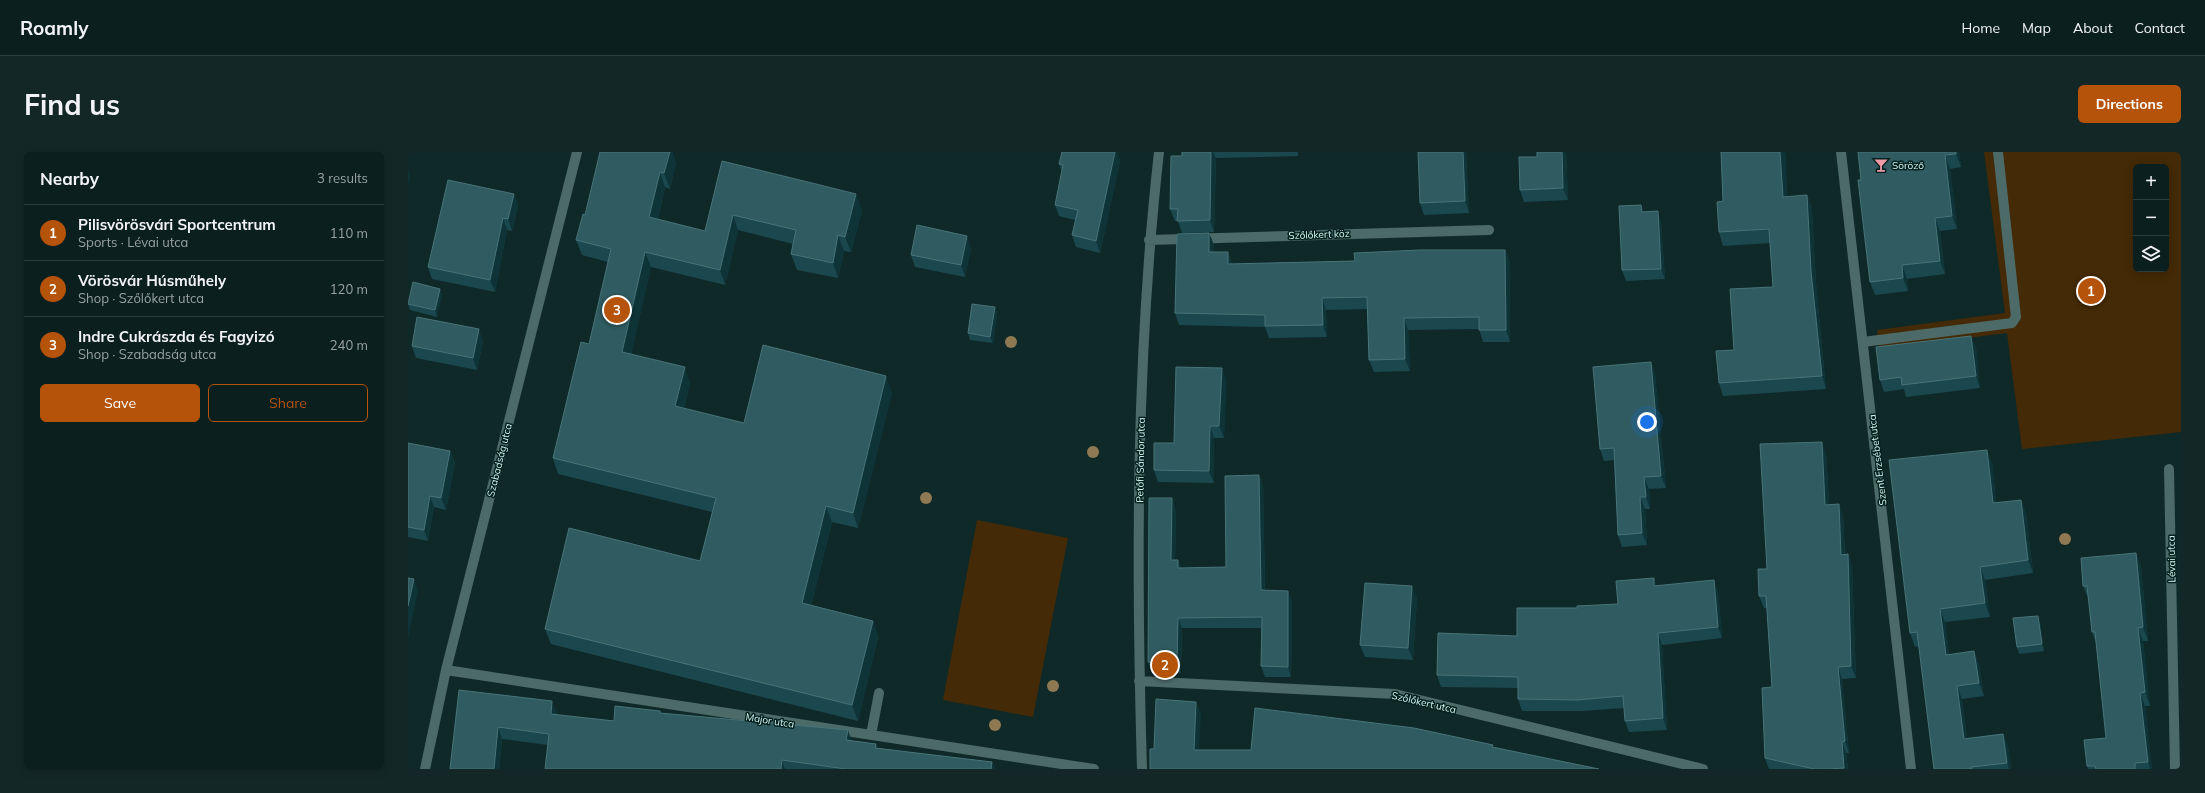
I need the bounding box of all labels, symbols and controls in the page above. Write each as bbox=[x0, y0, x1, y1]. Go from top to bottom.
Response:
text: Roamly bbox=[20, 16, 88, 40]
text: Home bbox=[1961, 19, 2000, 37]
text: Map bbox=[2022, 19, 2051, 37]
text: About bbox=[2073, 19, 2113, 37]
text: Contact bbox=[2135, 19, 2185, 37]
button: Directions bbox=[2078, 85, 2181, 123]
text: Find us bbox=[24, 87, 120, 122]
bar icon: Söröző bbox=[1873, 157, 1889, 173]
place label: Söröző bbox=[1892, 159, 1924, 172]
map controls bbox=[2133, 164, 2169, 272]
button: + bbox=[2133, 164, 2169, 200]
text: Nearby bbox=[40, 168, 99, 189]
text: 3 results bbox=[317, 170, 368, 186]
button: − bbox=[2133, 200, 2169, 236]
text: Pilisvörösvári Sportcentrum bbox=[78, 215, 276, 234]
text: 1 bbox=[49, 225, 57, 241]
text: 110 m bbox=[330, 225, 368, 241]
street label: Szőlőkert köz bbox=[1288, 227, 1350, 242]
text: Sports · Lévai utca bbox=[78, 234, 188, 250]
button: layers bbox=[2133, 236, 2169, 272]
text: Vörösvár Húsműhely bbox=[78, 271, 226, 290]
pin: 1 bbox=[2078, 276, 2104, 306]
text: 2 bbox=[49, 281, 57, 297]
text: 120 m bbox=[330, 281, 368, 297]
text: Shop · Szőlőkert utca bbox=[78, 290, 204, 306]
pin: 3 bbox=[604, 295, 630, 325]
text: Indre Cukrászda és Fagyizó bbox=[78, 327, 275, 346]
text: 3 bbox=[49, 337, 57, 353]
text: 240 m bbox=[330, 337, 368, 353]
text: Shop · Szabadság utca bbox=[78, 346, 216, 362]
button: Save bbox=[40, 384, 200, 422]
button: Share bbox=[208, 384, 368, 422]
your location bbox=[1637, 412, 1657, 432]
street label: Szent Erzsébet utca bbox=[1865, 414, 1890, 506]
street label: Petőfi Sándor utca bbox=[1133, 417, 1148, 503]
street label: Szabadság utca bbox=[484, 422, 515, 498]
street label: Lévai utca bbox=[2165, 535, 2178, 583]
pin: 2 bbox=[1152, 650, 1178, 680]
street label: Szőlőkert utca bbox=[1390, 689, 1457, 716]
street label: Major utca bbox=[745, 710, 795, 731]

